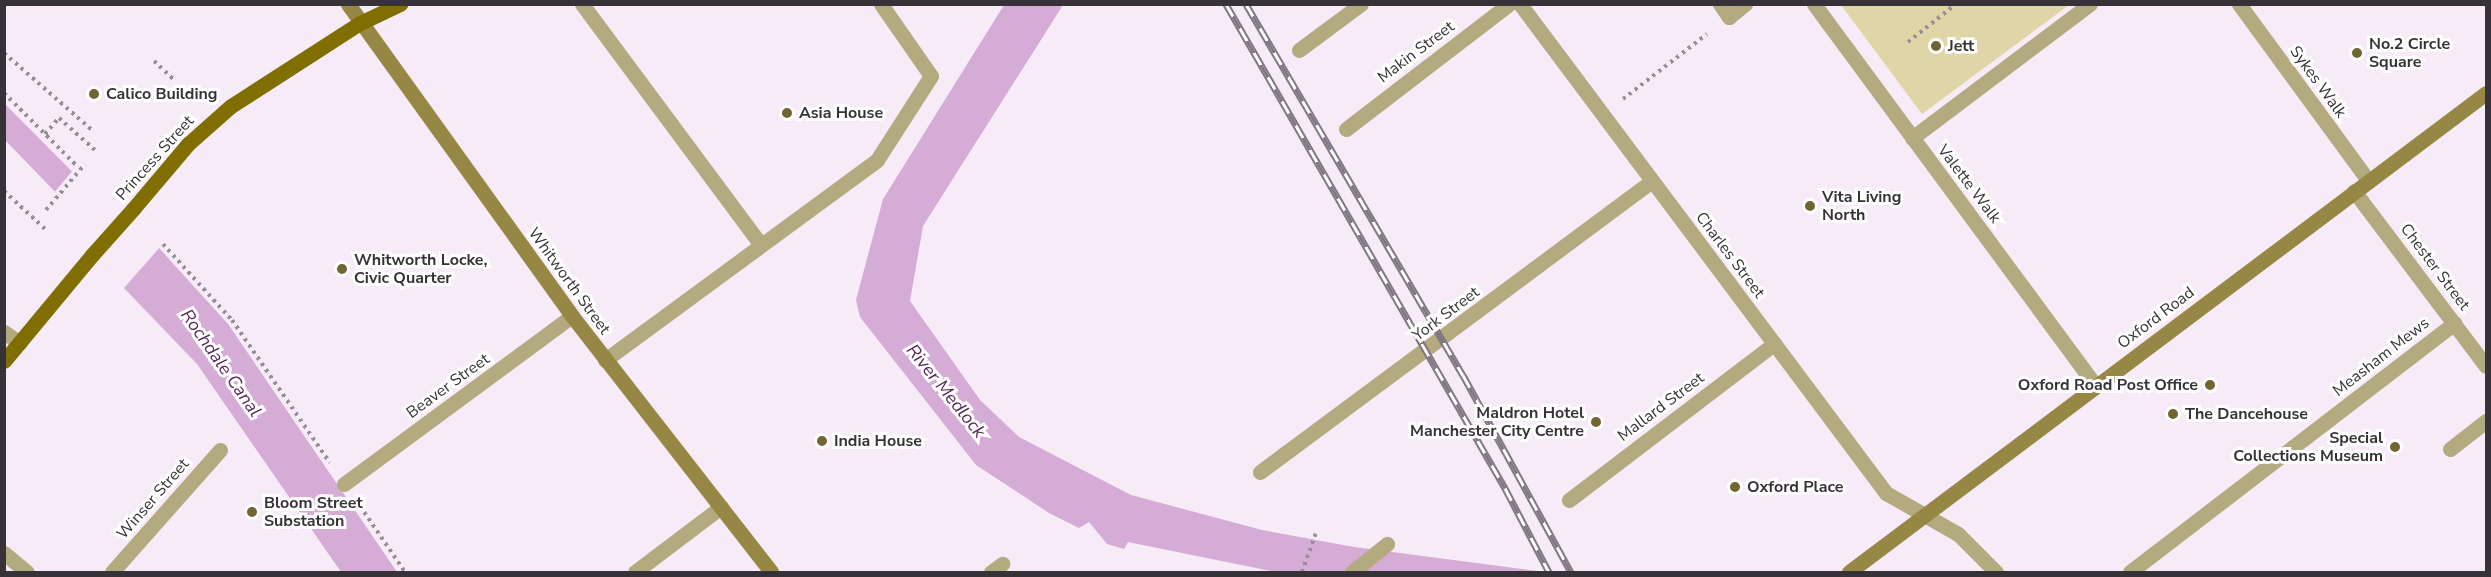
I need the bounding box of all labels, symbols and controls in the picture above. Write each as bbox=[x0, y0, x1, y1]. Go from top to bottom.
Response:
street label: Makin Street bbox=[1374, 17, 1458, 87]
place label: No.2 Circle Square bbox=[2369, 34, 2450, 72]
place label: Jett bbox=[1948, 36, 1974, 56]
marker: Jett bbox=[1929, 39, 1943, 53]
street label: Sykes Walk bbox=[2286, 42, 2350, 122]
marker: No.2 Circle Square bbox=[2350, 46, 2364, 60]
place label: Calico Building bbox=[106, 84, 218, 104]
marker: Calico Building bbox=[87, 87, 101, 101]
place label: Asia House bbox=[799, 103, 883, 123]
marker: Asia House bbox=[780, 106, 794, 120]
street label: Princess Street bbox=[112, 112, 198, 204]
street label: Valette Walk bbox=[1933, 141, 2005, 227]
place label: Vita Living North bbox=[1822, 187, 1901, 225]
marker: Vita Living North bbox=[1803, 199, 1817, 213]
street label: Charles Street bbox=[1691, 208, 1769, 302]
street label: Chester Street bbox=[2396, 220, 2474, 314]
street label: Whitworth Street bbox=[524, 224, 614, 338]
place label: Whitworth Locke, Civic Quarter bbox=[354, 250, 488, 288]
marker: Whitworth Locke, Civic Quarter bbox=[335, 262, 349, 276]
street label: York Street bbox=[1409, 283, 1483, 345]
street label: Oxford Road bbox=[2114, 283, 2198, 353]
water label: Rochdale Canal bbox=[176, 305, 266, 421]
street label: Measham Mews bbox=[2329, 313, 2433, 401]
water label: River Medlock bbox=[902, 340, 990, 442]
street label: Beaver Street bbox=[403, 349, 493, 423]
street label: Mallard Street bbox=[1614, 368, 1708, 446]
place label: Oxford Road Post Office bbox=[2018, 375, 2198, 395]
marker: Oxford Road Post Office bbox=[2203, 378, 2217, 392]
place label: Maldron Hotel Manchester City Centre bbox=[1410, 403, 1584, 441]
place label: The Dancehouse bbox=[2185, 404, 2308, 424]
marker: The Dancehouse bbox=[2166, 407, 2180, 421]
marker: Maldron Hotel Manchester City Centre bbox=[1589, 415, 1603, 429]
place label: Special Collections Museum bbox=[2233, 428, 2383, 466]
place label: India House bbox=[834, 431, 922, 451]
marker: India House bbox=[815, 434, 829, 448]
marker: Special Collections Museum bbox=[2388, 440, 2402, 454]
street label: Winser Street bbox=[113, 455, 193, 543]
place label: Oxford Place bbox=[1747, 477, 1844, 497]
marker: Oxford Place bbox=[1728, 480, 1742, 494]
place label: Bloom Street Substation bbox=[264, 493, 363, 531]
marker: Bloom Street Substation bbox=[245, 505, 259, 519]

